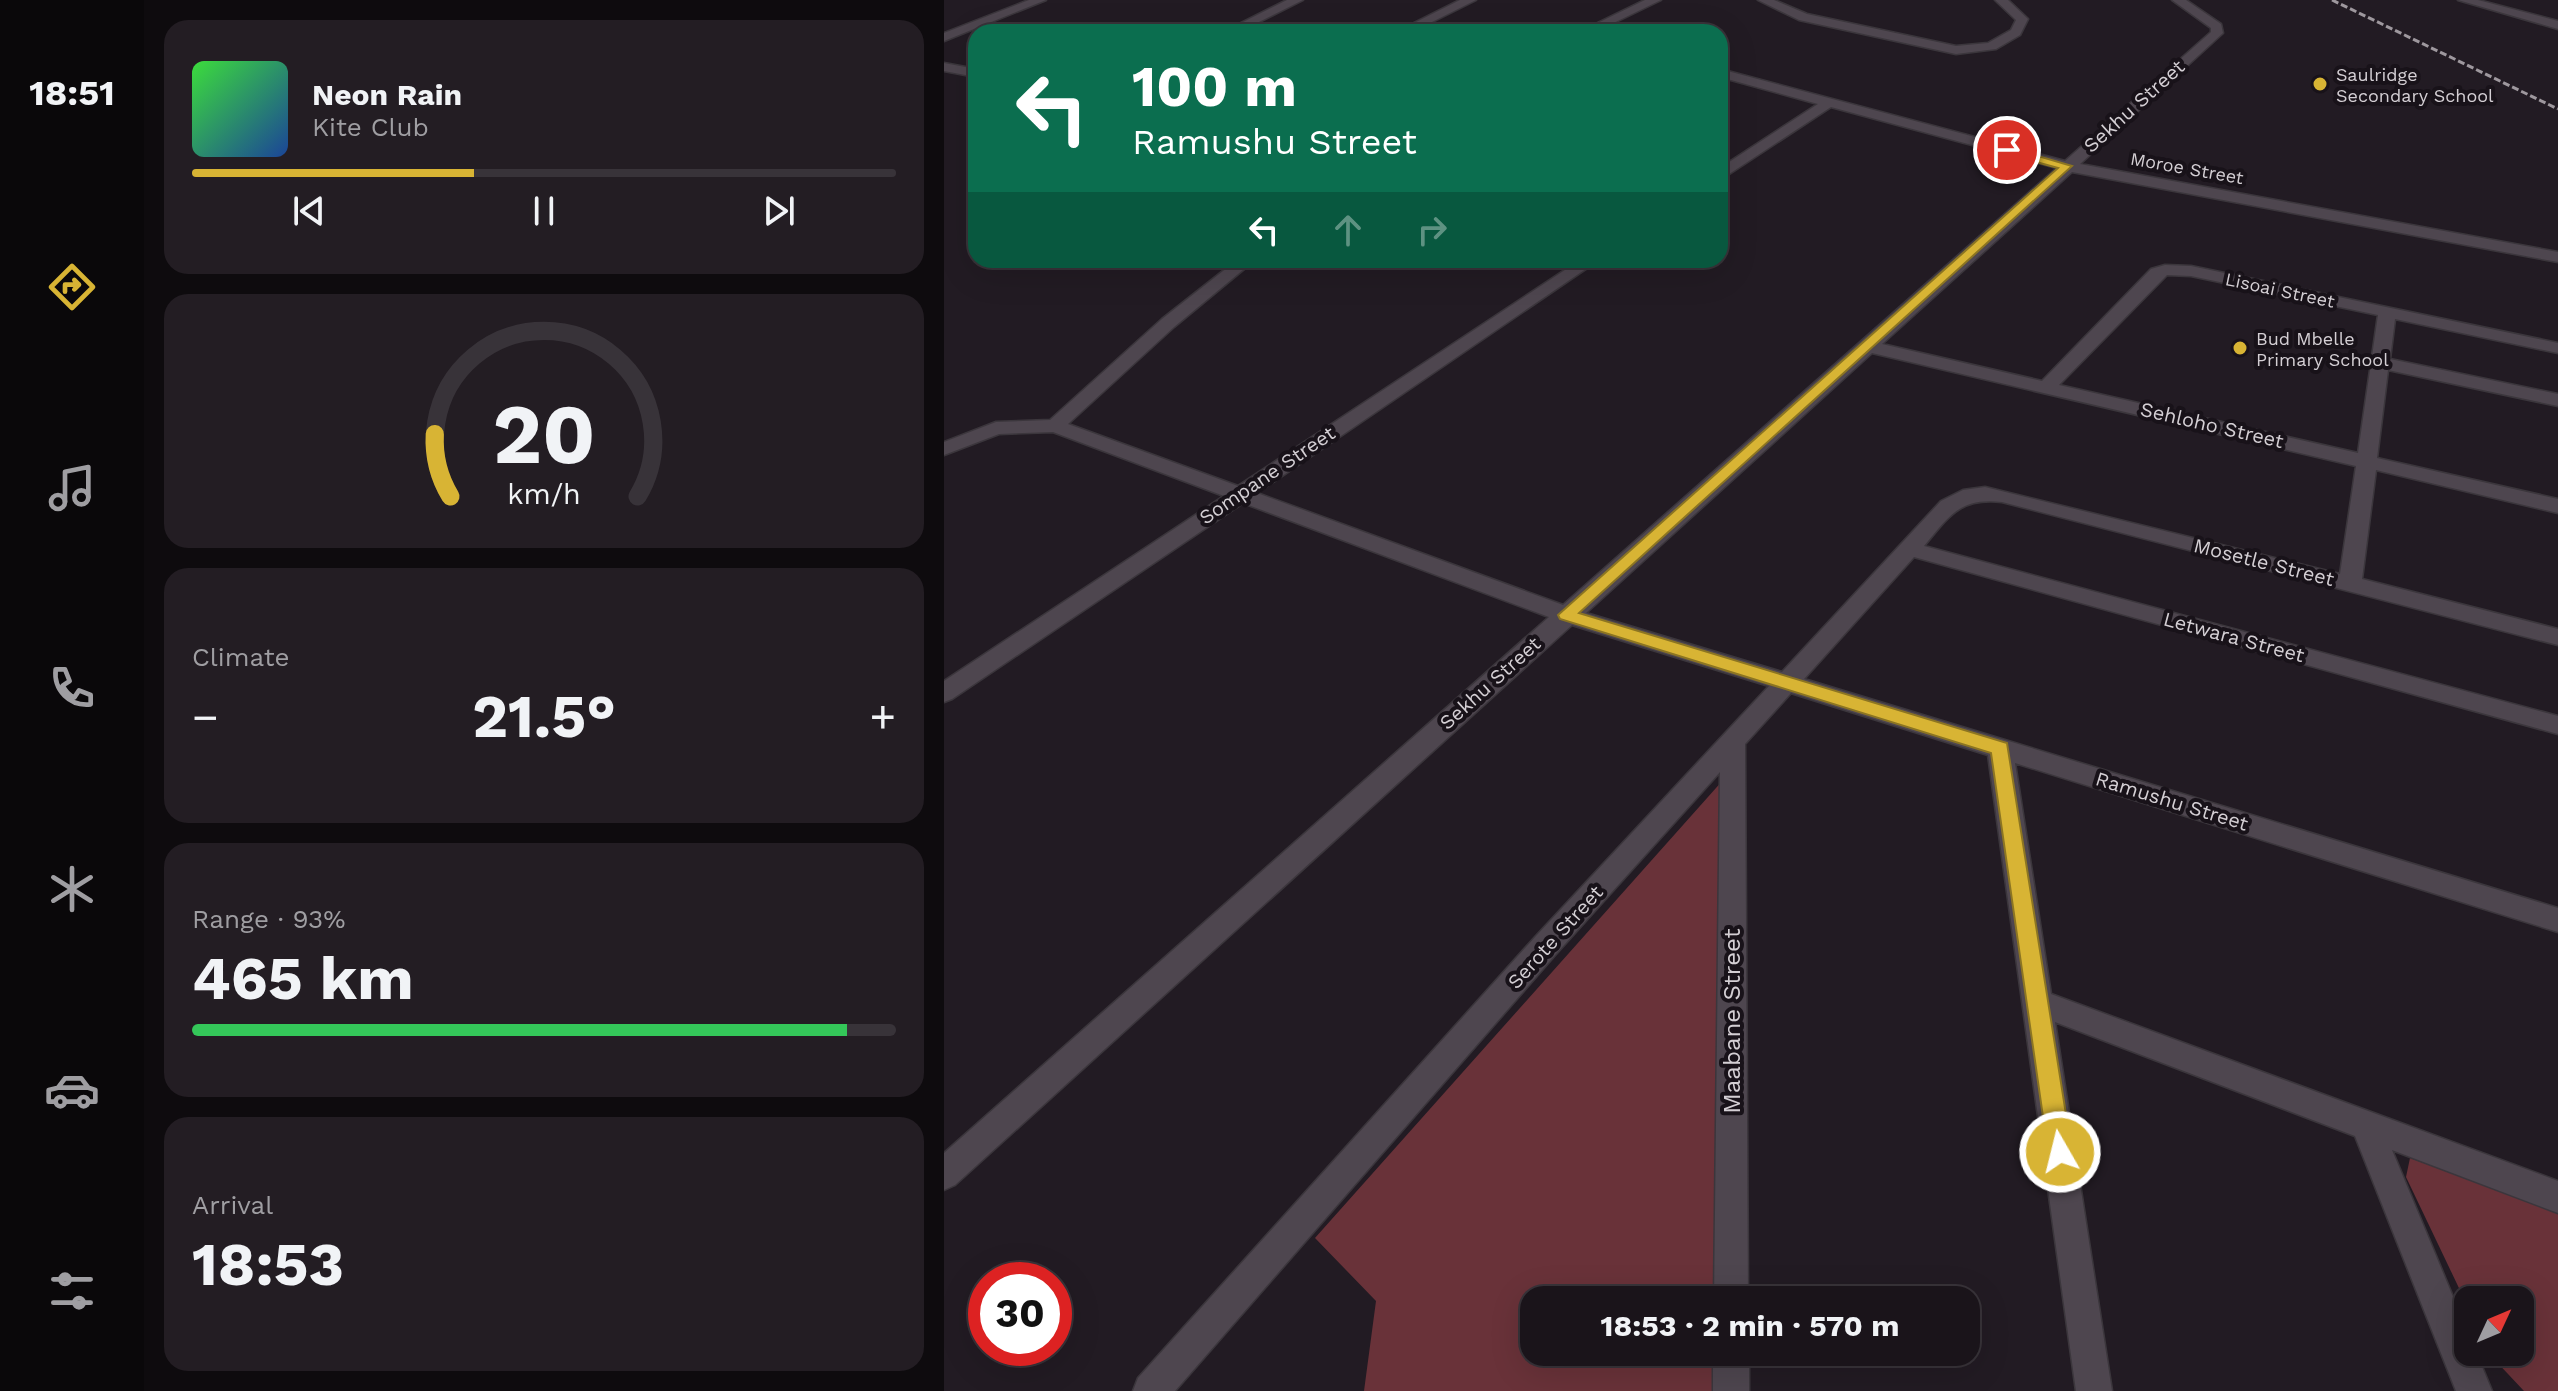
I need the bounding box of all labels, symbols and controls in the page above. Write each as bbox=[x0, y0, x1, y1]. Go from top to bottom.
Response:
text: 100 m bbox=[1132, 54, 1297, 120]
street label: Sekhu Street bbox=[2079, 54, 2190, 158]
icon: left bbox=[1000, 56, 1104, 160]
place label: Saulridge Secondary School bbox=[2336, 64, 2494, 106]
text: 18:51 bbox=[29, 72, 115, 114]
marker: Saulridge Secondary School bbox=[2311, 75, 2329, 93]
text: Neon Rain bbox=[312, 77, 462, 112]
text: Kite Club bbox=[312, 112, 429, 142]
pin bbox=[1973, 116, 2041, 184]
text: Ramushu Street bbox=[1132, 121, 1417, 163]
icon: arrive bbox=[1985, 128, 2029, 172]
street label: Moroe Street bbox=[2129, 148, 2246, 188]
icon: previous bbox=[287, 189, 331, 233]
icon: pause bbox=[522, 189, 566, 233]
icon: next bbox=[757, 189, 801, 233]
icon: left bbox=[1242, 208, 1286, 252]
icon: ahead bbox=[1326, 208, 1370, 252]
icon: right bbox=[1410, 208, 1454, 252]
icon: directions bbox=[44, 259, 100, 315]
street label: Lisoai Street bbox=[2223, 268, 2337, 312]
place label: Bud Mbelle Primary School bbox=[2256, 328, 2389, 370]
marker: Bud Mbelle Primary School bbox=[2231, 339, 2249, 357]
text: 20 bbox=[492, 386, 596, 483]
street label: Sehloho Street bbox=[2138, 397, 2287, 453]
street label: Sompane Street bbox=[1195, 420, 1340, 529]
icon: music bbox=[44, 460, 100, 516]
text: km/h bbox=[507, 477, 581, 511]
street label: Mosetle Street bbox=[2191, 533, 2337, 591]
street label: Letwara Street bbox=[2161, 607, 2308, 667]
street label: Sekhu Street bbox=[1435, 631, 1546, 735]
text: Climate bbox=[192, 642, 290, 672]
icon: phone bbox=[44, 660, 100, 716]
text: 21.5° bbox=[472, 681, 616, 752]
text: − bbox=[192, 691, 219, 743]
text: + bbox=[869, 691, 896, 743]
street label: Ramushu Street bbox=[2093, 766, 2252, 836]
icon: climate bbox=[44, 861, 100, 917]
street label: Serote Street bbox=[1502, 880, 1608, 994]
text: Range · 93% bbox=[192, 904, 345, 934]
street label: Maabane Street bbox=[1718, 928, 1746, 1114]
text: 465 km bbox=[192, 943, 414, 1014]
icon: car bbox=[44, 1062, 100, 1118]
position arrow bbox=[2018, 1110, 2102, 1194]
text: Arrival bbox=[192, 1190, 273, 1220]
text: 18:53 bbox=[192, 1229, 344, 1300]
speed limit sign: 30 bbox=[968, 1262, 1072, 1366]
icon: filters bbox=[44, 1263, 100, 1319]
north arrow bbox=[2454, 1286, 2534, 1366]
map controls bbox=[2454, 1286, 2534, 1366]
text: 18:53 · 2 min · 570 m bbox=[1600, 1308, 1900, 1343]

